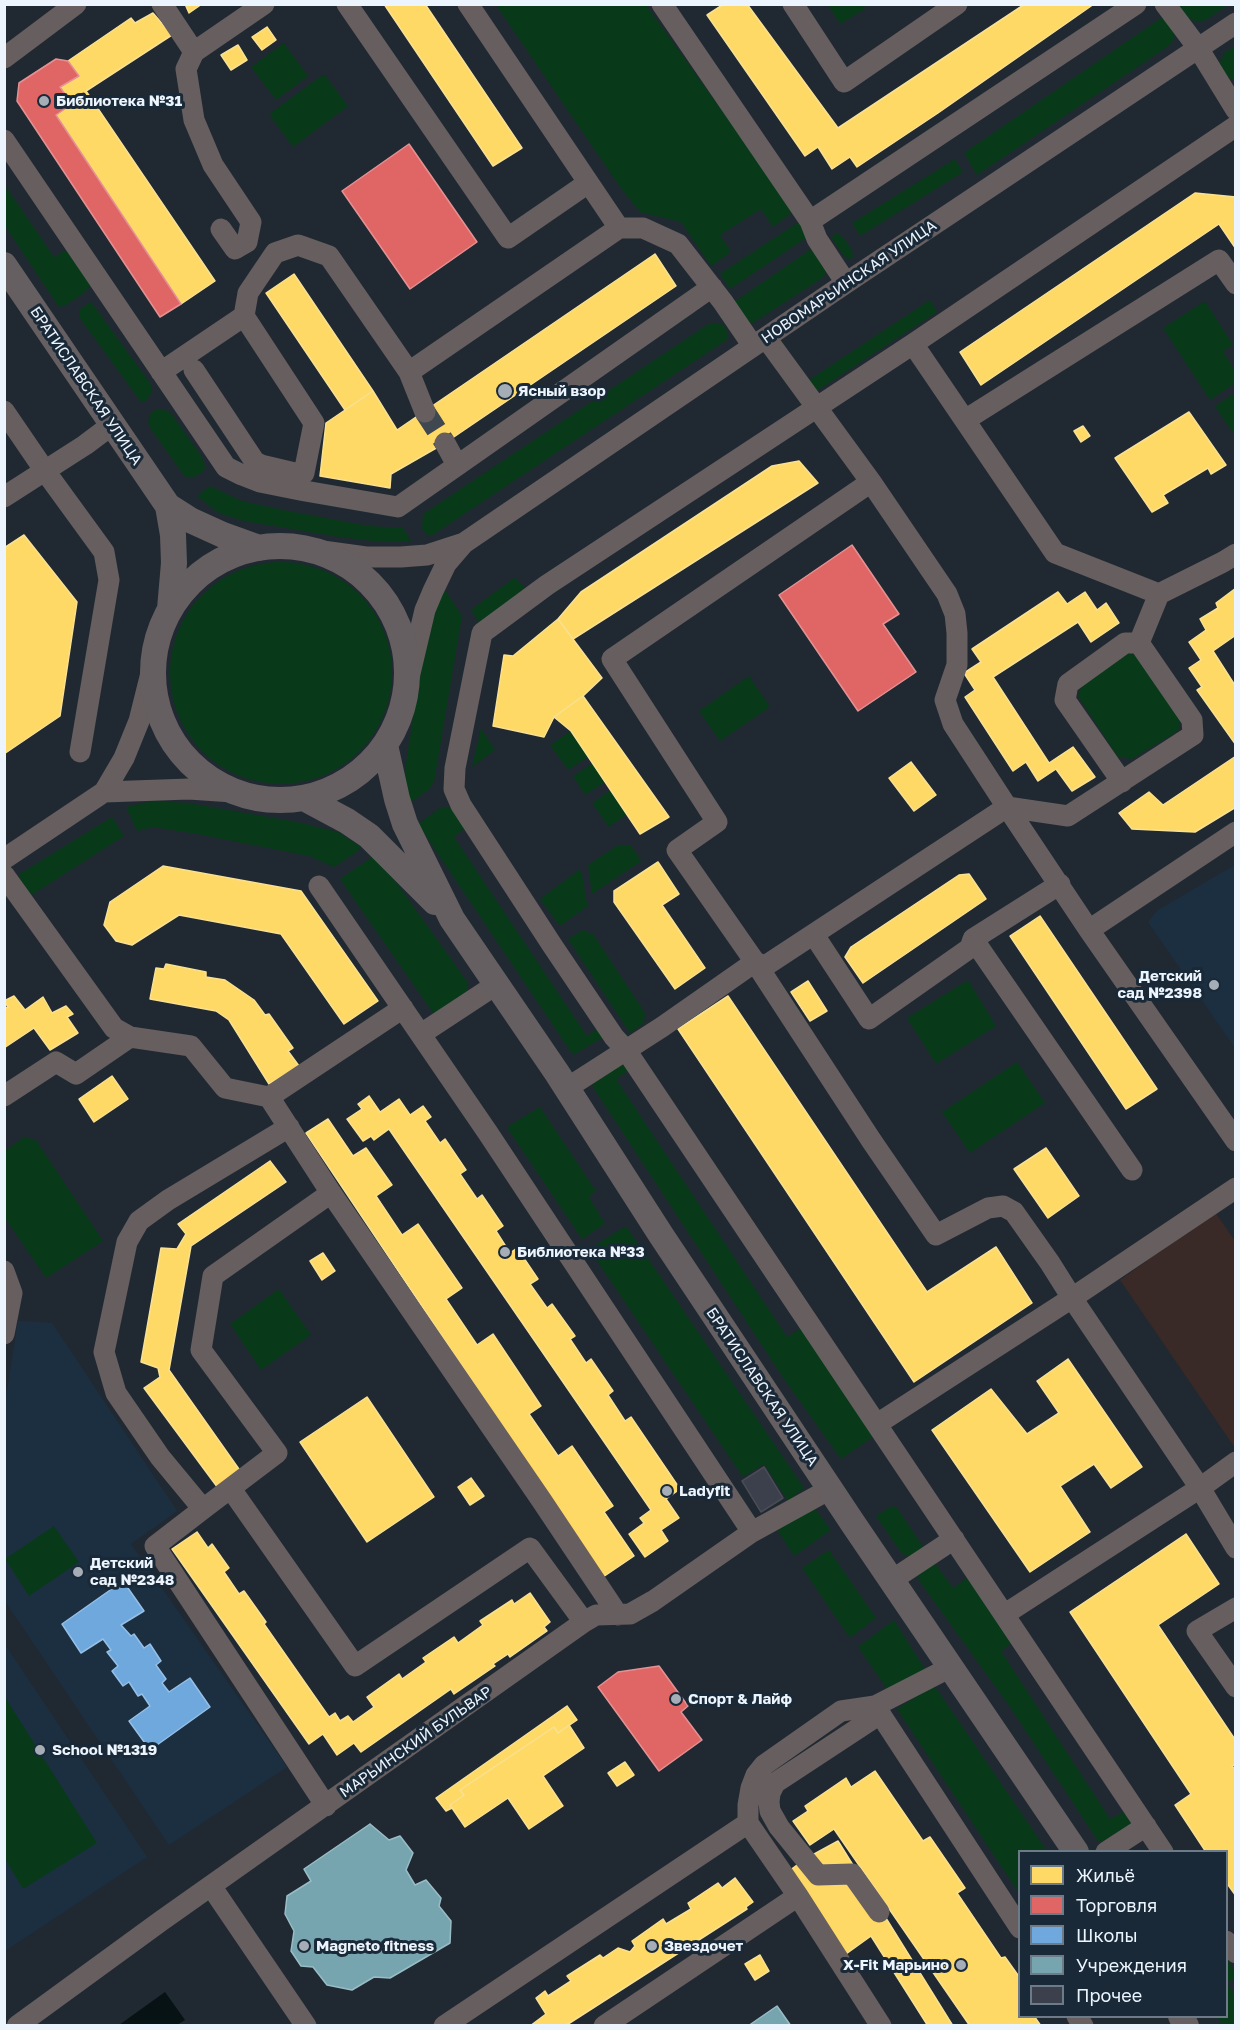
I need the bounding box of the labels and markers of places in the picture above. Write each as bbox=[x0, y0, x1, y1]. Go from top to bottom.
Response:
place label: Библиотека №31 bbox=[56, 92, 182, 110]
marker: Библиотека №31 bbox=[37, 94, 51, 108]
marker: Ясный взор bbox=[496, 382, 514, 400]
place label: Ясный взор bbox=[518, 382, 606, 400]
place label: Детский сад №2398 bbox=[1117, 967, 1202, 1002]
marker: Детский сад №2398 bbox=[1207, 978, 1221, 992]
place label: Библиотека №33 bbox=[517, 1243, 645, 1261]
marker: Библиотека №33 bbox=[498, 1245, 512, 1259]
place label: Ladyfit bbox=[679, 1482, 730, 1500]
marker: Ladyfit bbox=[660, 1484, 674, 1498]
place label: Детский сад №2348 bbox=[90, 1554, 174, 1589]
marker: Детский сад №2348 bbox=[71, 1565, 85, 1579]
place label: Спорт & Лайф bbox=[688, 1690, 792, 1708]
marker: Спорт & Лайф bbox=[669, 1692, 683, 1706]
place label: School №1319 bbox=[52, 1741, 157, 1759]
marker: School №1319 bbox=[33, 1743, 47, 1757]
place label: Magneto fitness bbox=[316, 1937, 434, 1955]
place label: Звездочет bbox=[664, 1937, 743, 1955]
marker: Magneto fitness bbox=[297, 1939, 311, 1953]
marker: Звездочет bbox=[645, 1939, 659, 1953]
place label: X-Fit Марьино bbox=[843, 1956, 949, 1974]
marker: X-Fit Марьино bbox=[954, 1958, 968, 1972]

